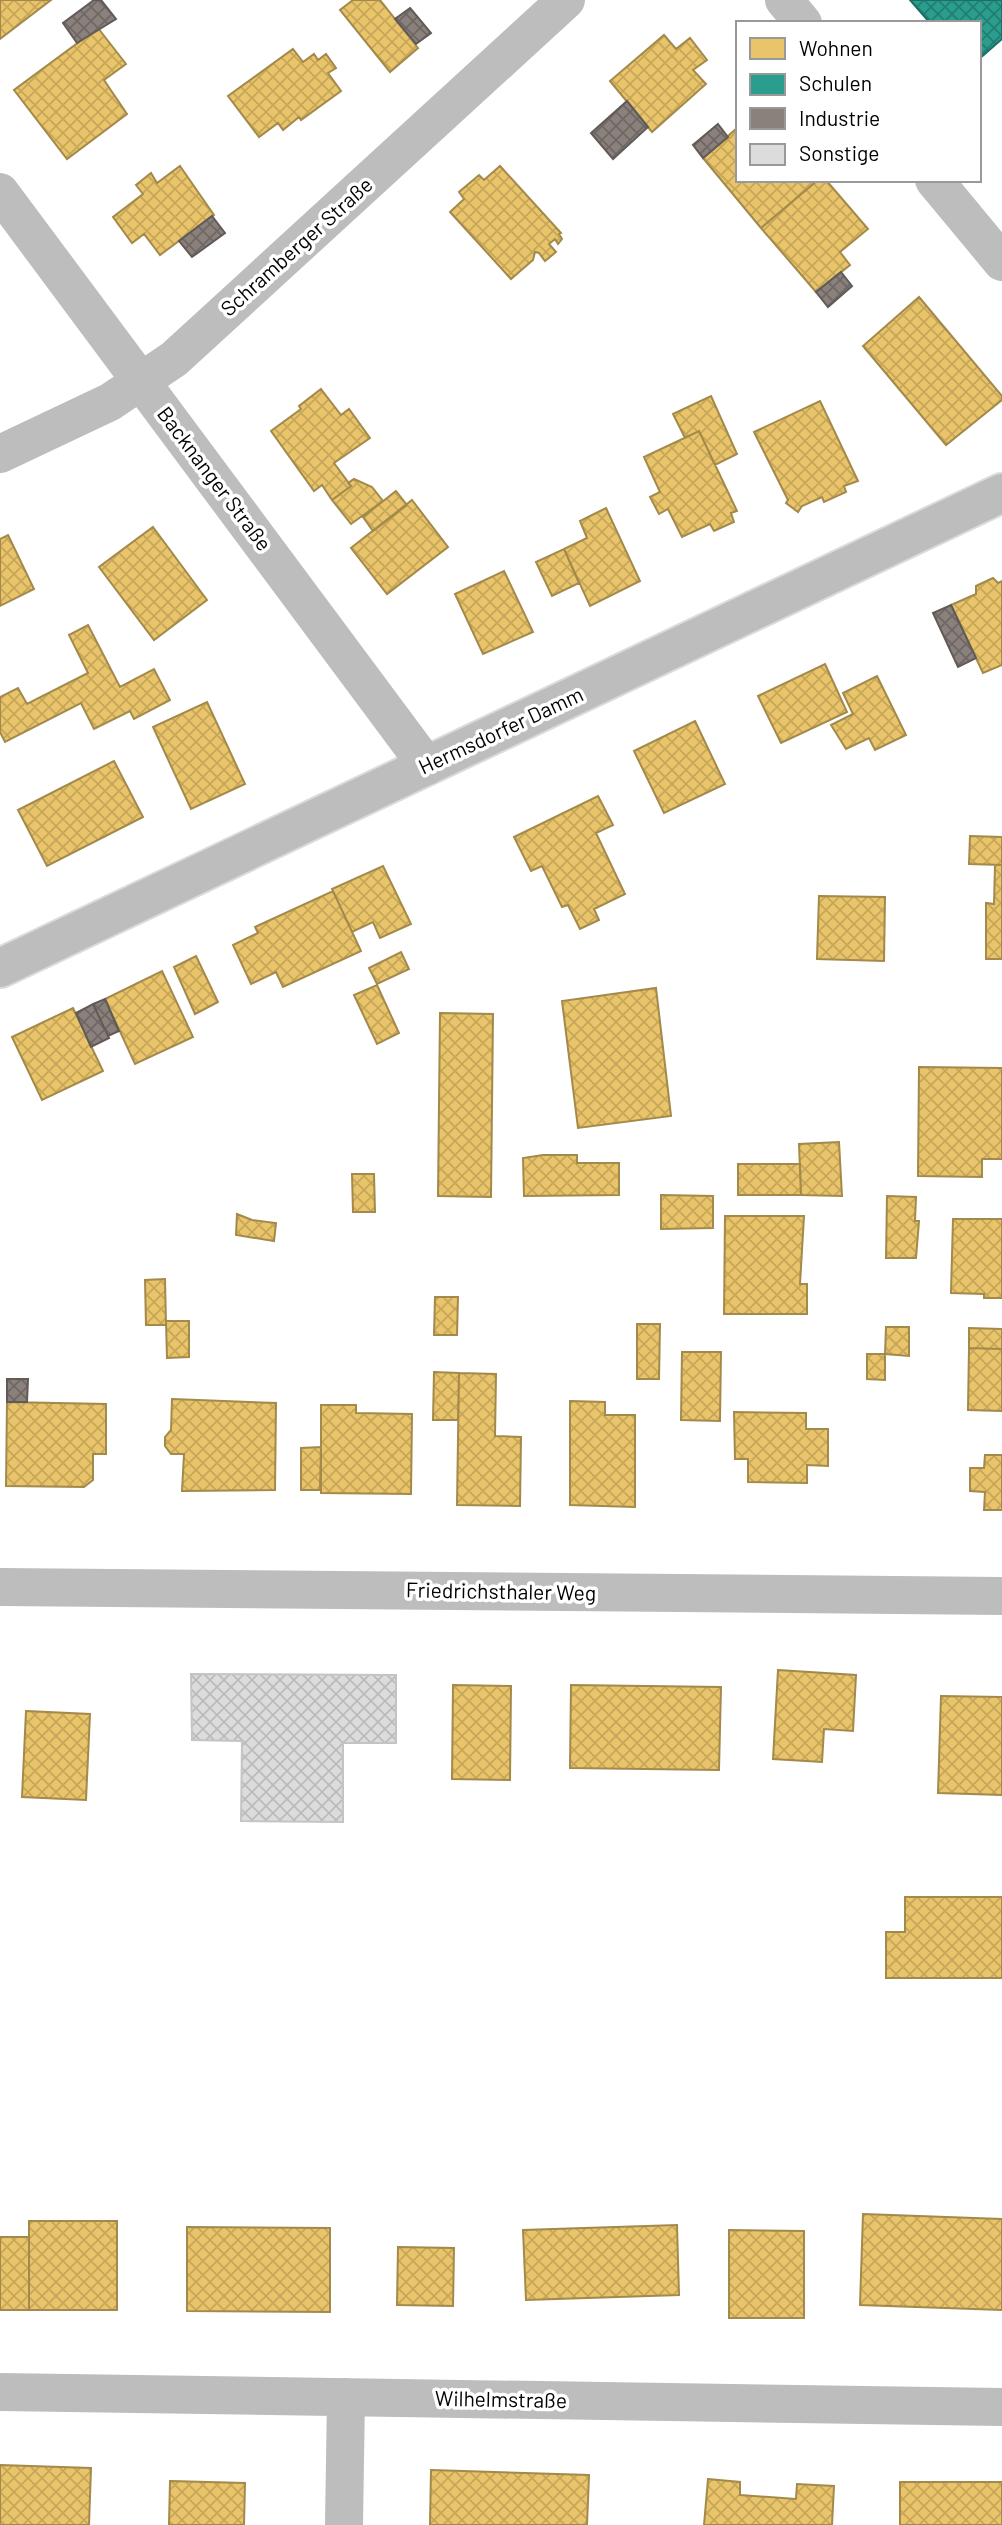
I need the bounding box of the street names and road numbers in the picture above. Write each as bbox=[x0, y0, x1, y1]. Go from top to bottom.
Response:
street label: Schramberger Straße bbox=[215, 171, 377, 321]
street label: Backnanger Straße bbox=[153, 401, 278, 555]
street label: Hermsdorfer Damm bbox=[414, 681, 587, 779]
street label: Friedrichsthaler Weg bbox=[406, 1576, 596, 1605]
street label: Wilhelmstraße bbox=[435, 2385, 567, 2412]

